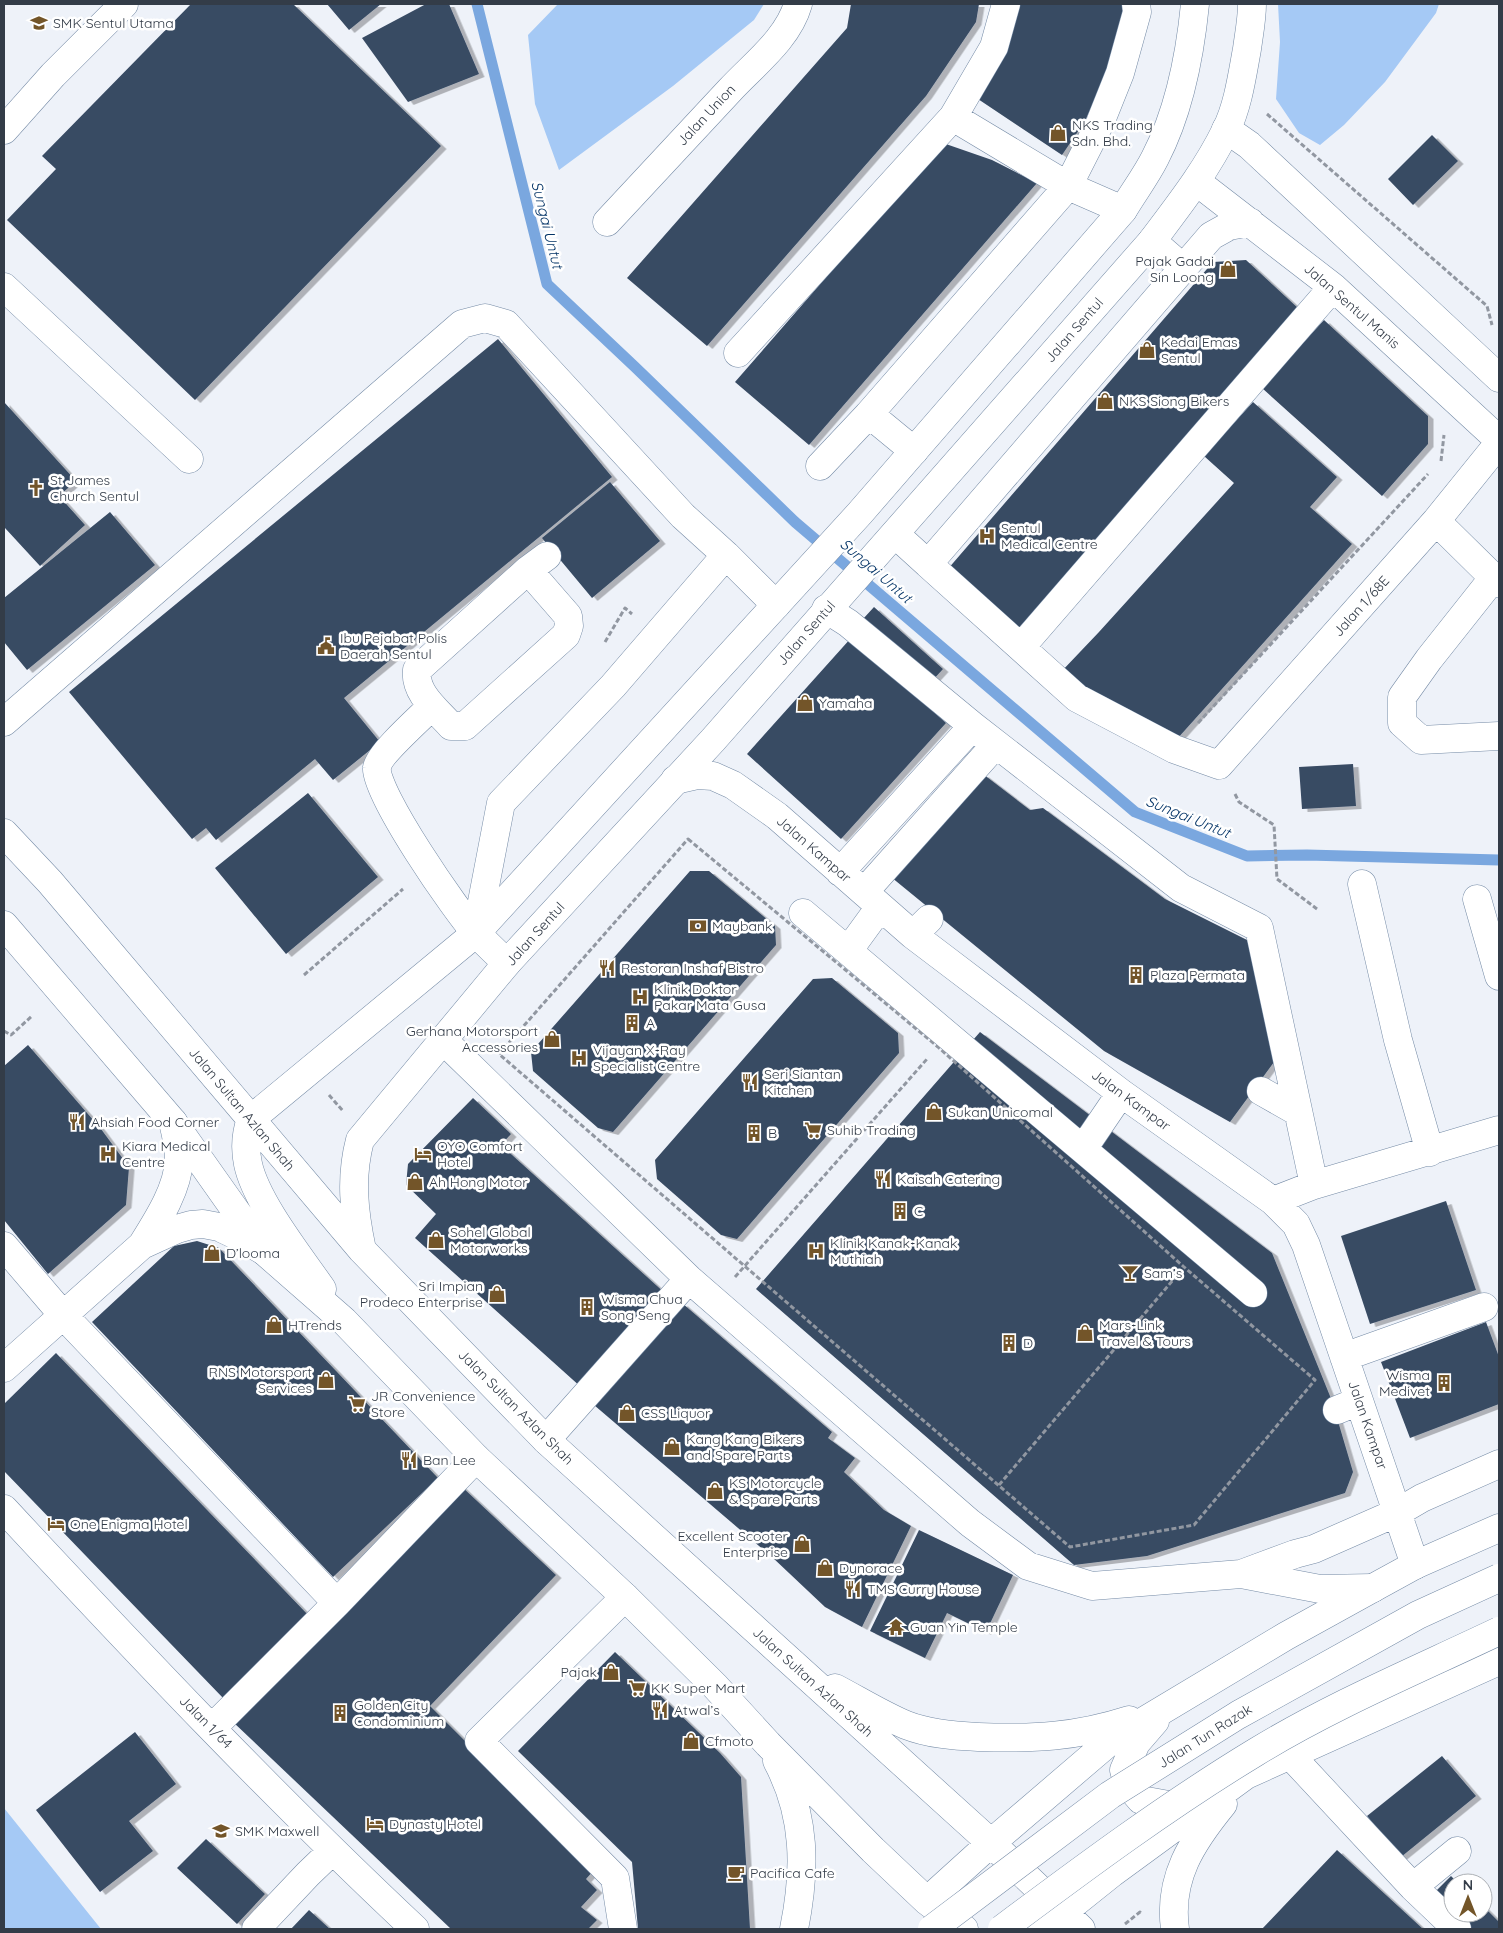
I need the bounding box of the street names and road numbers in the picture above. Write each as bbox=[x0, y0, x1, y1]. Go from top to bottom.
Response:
street label: Jalan Union bbox=[673, 80, 739, 150]
street label: Jalan Sentul Manis bbox=[1300, 259, 1404, 353]
street label: Jalan Sentul bbox=[1041, 294, 1107, 366]
street label: Jalan 1/68E bbox=[1329, 572, 1393, 640]
street label: Jalan Sentul bbox=[773, 597, 839, 669]
street label: Jalan Kampar bbox=[773, 812, 856, 887]
street label: Jalan Sentul bbox=[502, 898, 568, 970]
street label: Jalan Sultan Azlan Shah bbox=[185, 1043, 299, 1175]
street label: Jalan Kampar bbox=[1088, 1065, 1174, 1135]
street label: Jalan Sultan Azlan Shah bbox=[455, 1346, 577, 1468]
street label: Jalan Kampar bbox=[1344, 1378, 1392, 1473]
street label: Jalan Sultan Azlan Shah bbox=[749, 1623, 877, 1741]
street label: Jalan 1/64 bbox=[176, 1692, 236, 1752]
street label: Jalan Tun Razak bbox=[1155, 1700, 1255, 1772]

